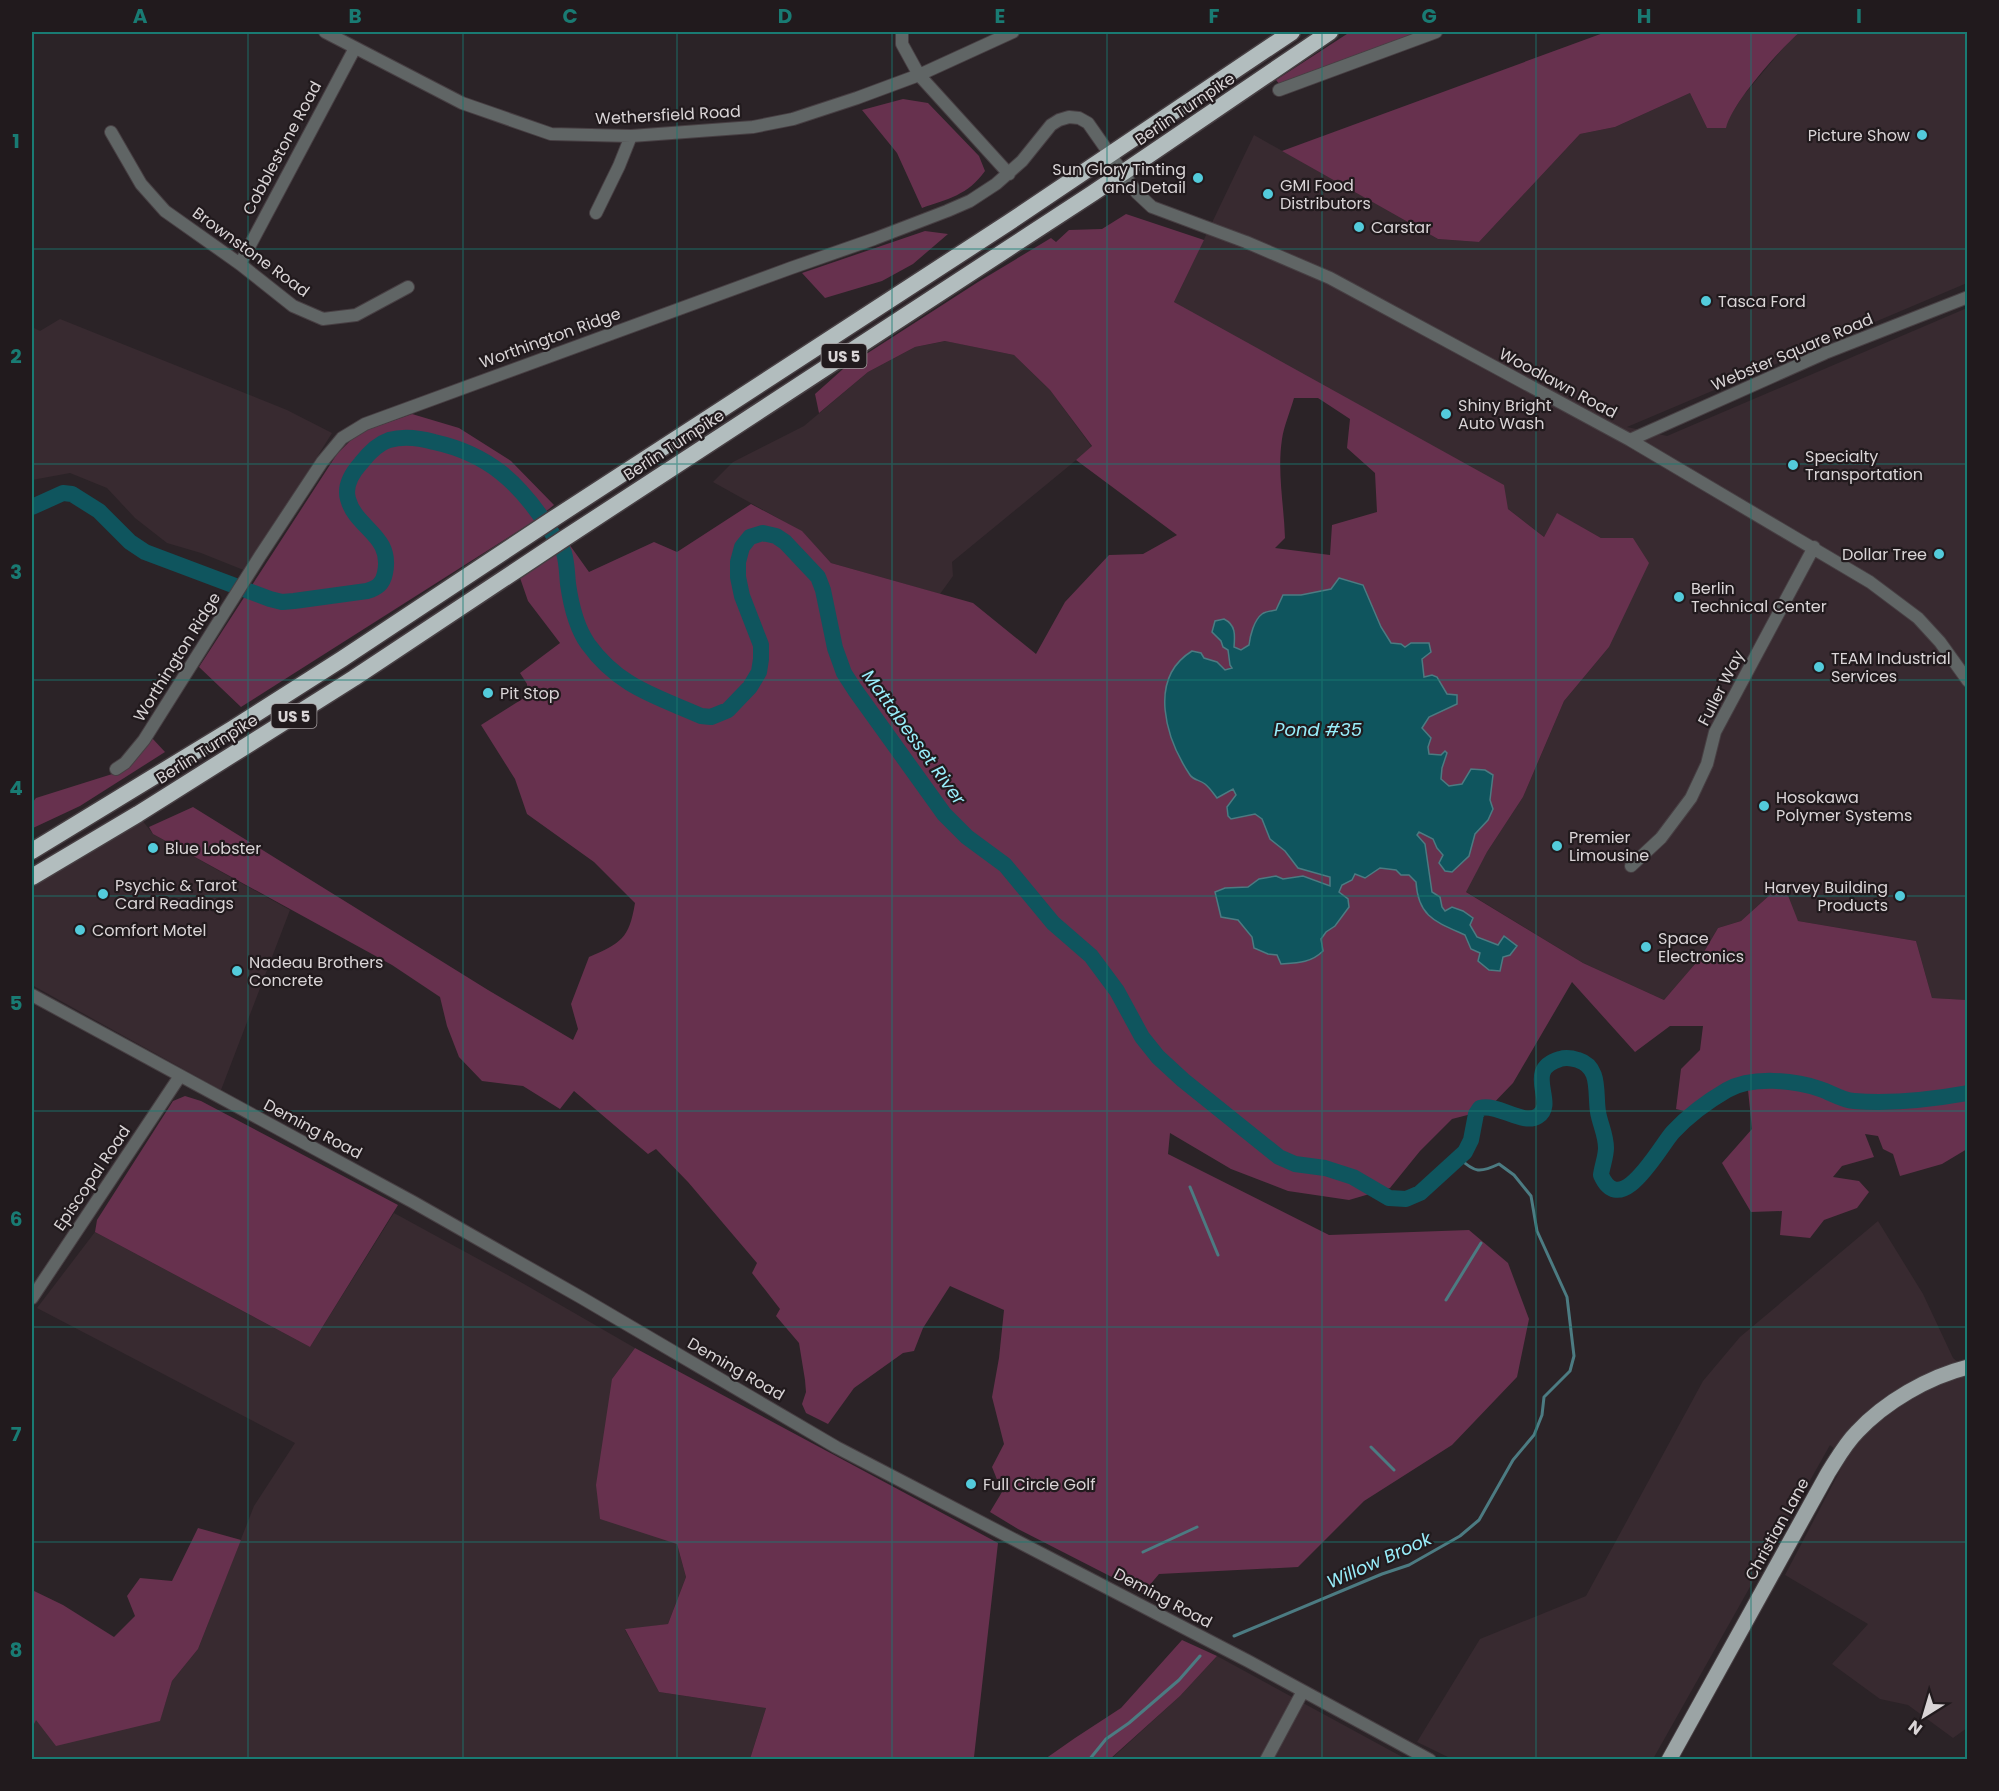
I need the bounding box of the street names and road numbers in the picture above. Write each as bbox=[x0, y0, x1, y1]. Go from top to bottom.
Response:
street label: Berlin Turnpike bbox=[1130, 67, 1240, 151]
street label: Cobblestone Road bbox=[237, 77, 327, 219]
street label: Wethersfield Road bbox=[595, 100, 741, 130]
street label: Brownstone Road bbox=[188, 202, 314, 302]
street label: Worthington Ridge bbox=[476, 302, 624, 374]
street label: Webster Square Road bbox=[1708, 307, 1876, 397]
street label: Woodlawn Road bbox=[1495, 342, 1621, 424]
road number: US 5 bbox=[822, 344, 866, 368]
street label: Berlin Turnpike bbox=[619, 404, 729, 486]
street label: Worthington Ridge bbox=[128, 588, 226, 726]
street label: Fuller Way bbox=[1692, 646, 1750, 730]
road number: US 5 bbox=[272, 704, 316, 728]
street label: Berlin Turnpike bbox=[152, 708, 262, 790]
street label: Deming Road bbox=[260, 1093, 366, 1165]
street label: Episcopal Road bbox=[48, 1121, 136, 1235]
street label: Deming Road bbox=[683, 1332, 789, 1406]
street label: Christian Lane bbox=[1739, 1474, 1815, 1584]
street label: Deming Road bbox=[1110, 1562, 1216, 1634]

